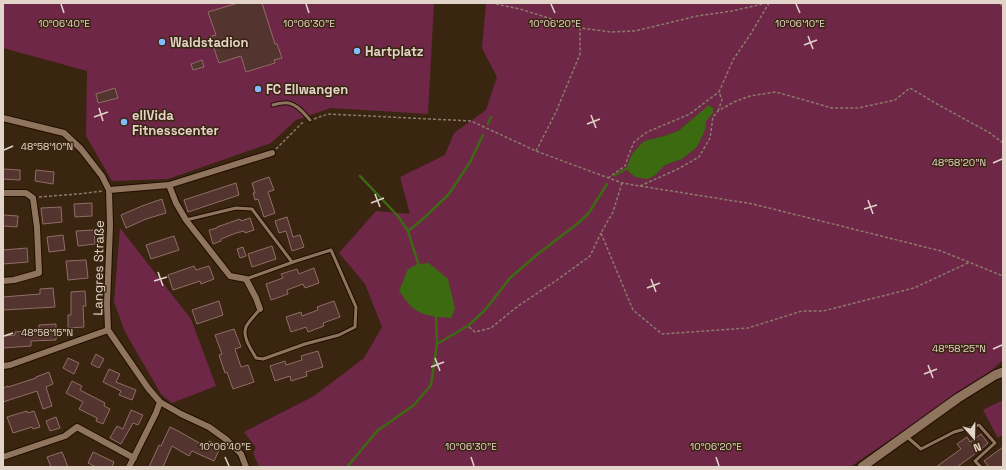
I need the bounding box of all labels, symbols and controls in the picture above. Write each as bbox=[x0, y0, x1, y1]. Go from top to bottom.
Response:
text: 10°06'40"E bbox=[38, 17, 90, 30]
text: 10°06'30"E bbox=[283, 17, 335, 30]
text: 10°06'20"E bbox=[529, 17, 581, 30]
text: 10°06'10"E bbox=[775, 17, 825, 30]
place label: Waldstadion bbox=[170, 34, 249, 51]
marker: Waldstadion bbox=[157, 37, 167, 47]
place label: Hartplatz bbox=[365, 43, 424, 60]
marker: Hartplatz bbox=[352, 46, 362, 56]
place label: FC Ellwangen bbox=[266, 81, 348, 98]
marker: FC Ellwangen bbox=[253, 84, 263, 94]
place label: ellVida Fitnesscenter bbox=[132, 107, 219, 139]
marker: ellVida Fitnesscenter bbox=[119, 117, 129, 127]
text: 48°58'10"N bbox=[21, 140, 73, 153]
text: 48°58'20"N bbox=[932, 156, 986, 169]
street label: Langres Straße bbox=[89, 220, 108, 316]
text: 48°58'15"N bbox=[21, 326, 73, 339]
text: 48°58'25"N bbox=[932, 342, 986, 355]
north arrow bbox=[954, 418, 994, 458]
text: 10°06'40"E bbox=[199, 440, 251, 453]
text: 10°06'30"E bbox=[445, 440, 497, 453]
text: 10°06'20"E bbox=[690, 440, 742, 453]
text: N bbox=[972, 440, 983, 455]

